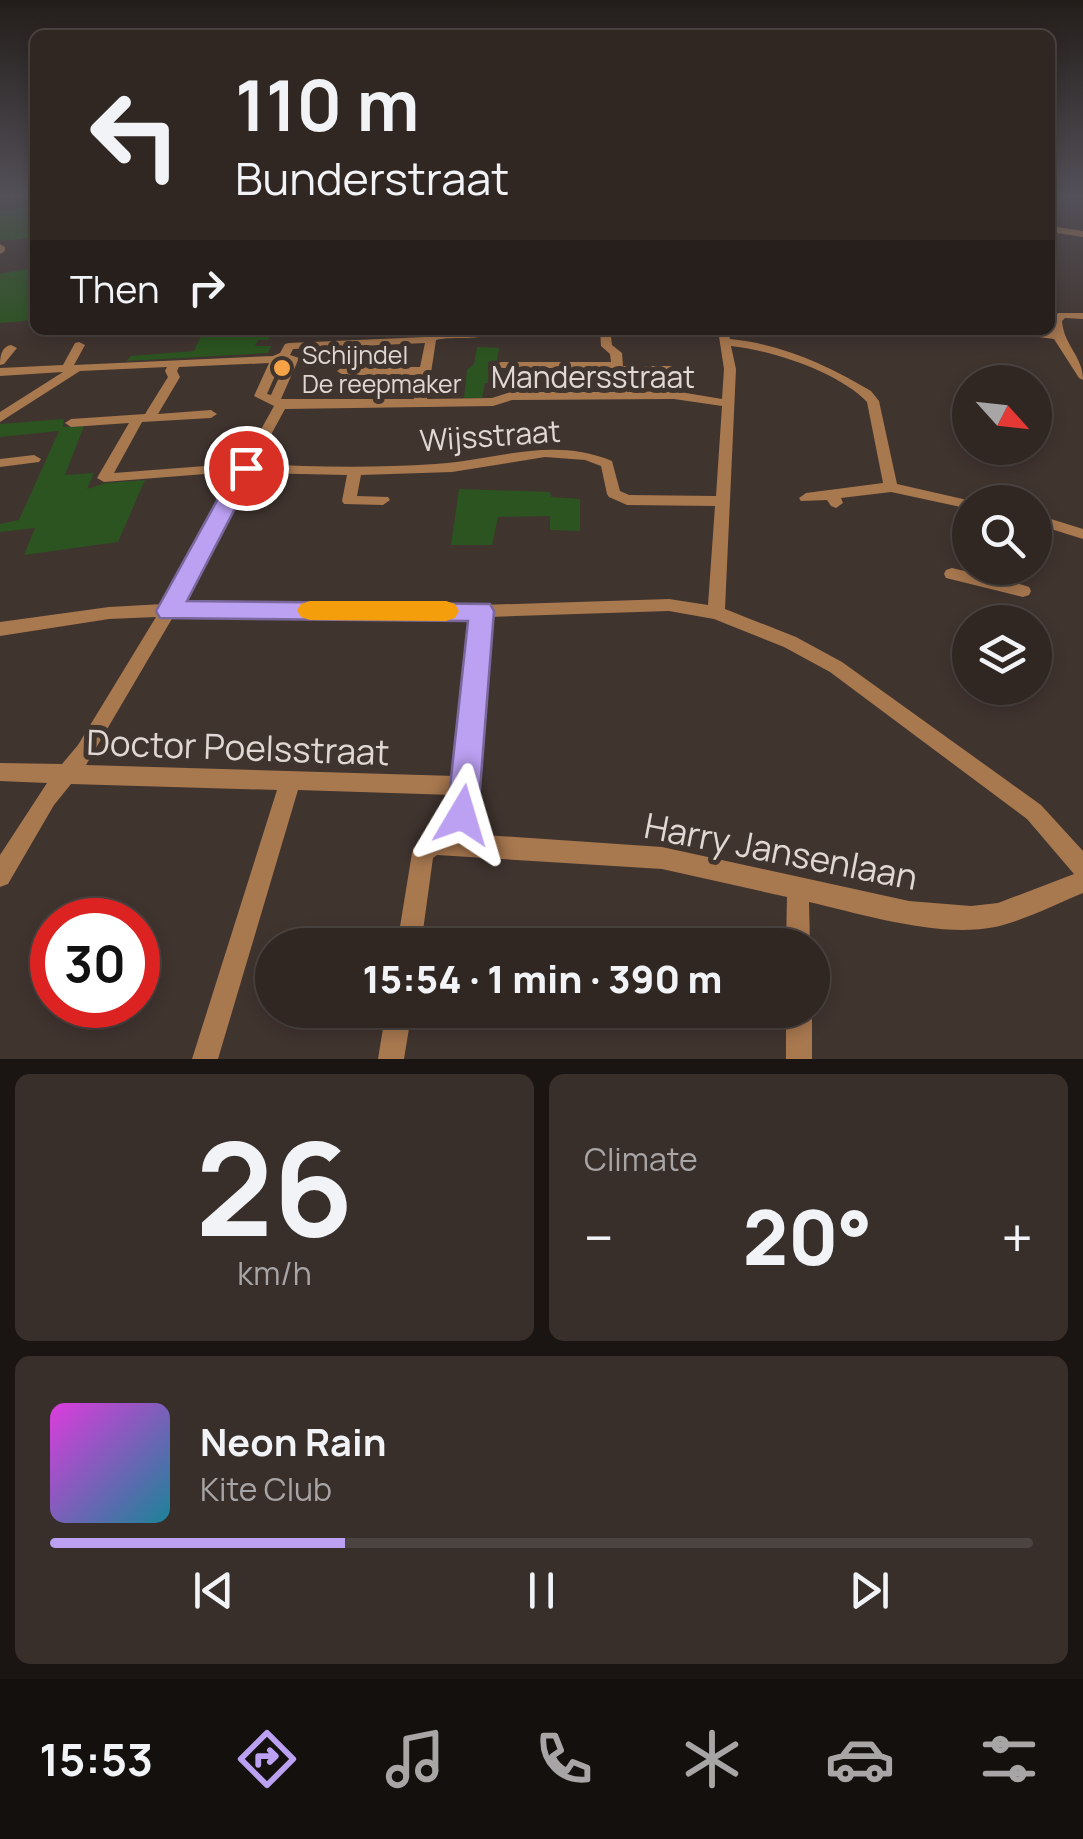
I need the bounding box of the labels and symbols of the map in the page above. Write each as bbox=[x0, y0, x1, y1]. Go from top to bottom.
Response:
place label: Schijndel De reepmaker bbox=[302, 337, 462, 401]
street label: Mandersstraat bbox=[491, 356, 695, 397]
marker: Schijndel De reepmaker bbox=[271, 357, 293, 379]
north arrow bbox=[952, 365, 1052, 465]
street label: Wijsstraat bbox=[418, 410, 562, 460]
pin bbox=[204, 426, 289, 511]
street label: Doctor Poelsstraat bbox=[86, 718, 390, 776]
position arrow bbox=[410, 763, 514, 867]
street label: Harry Jansenlaan bbox=[640, 801, 922, 901]
speed limit sign: 30 bbox=[30, 898, 160, 1028]

